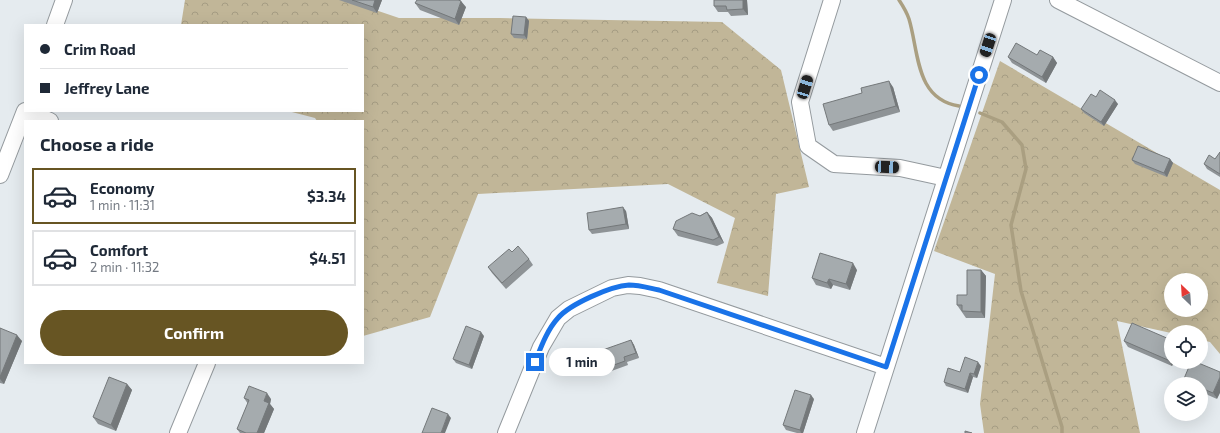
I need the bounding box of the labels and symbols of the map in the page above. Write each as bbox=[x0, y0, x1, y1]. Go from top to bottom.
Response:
car bbox=[979, 32, 997, 58]
route start bbox=[970, 66, 988, 84]
car bbox=[796, 74, 814, 100]
car bbox=[875, 160, 899, 174]
north arrow bbox=[1164, 273, 1208, 317]
callout: 1 min bbox=[549, 348, 615, 376]
route end bbox=[526, 353, 544, 371]

